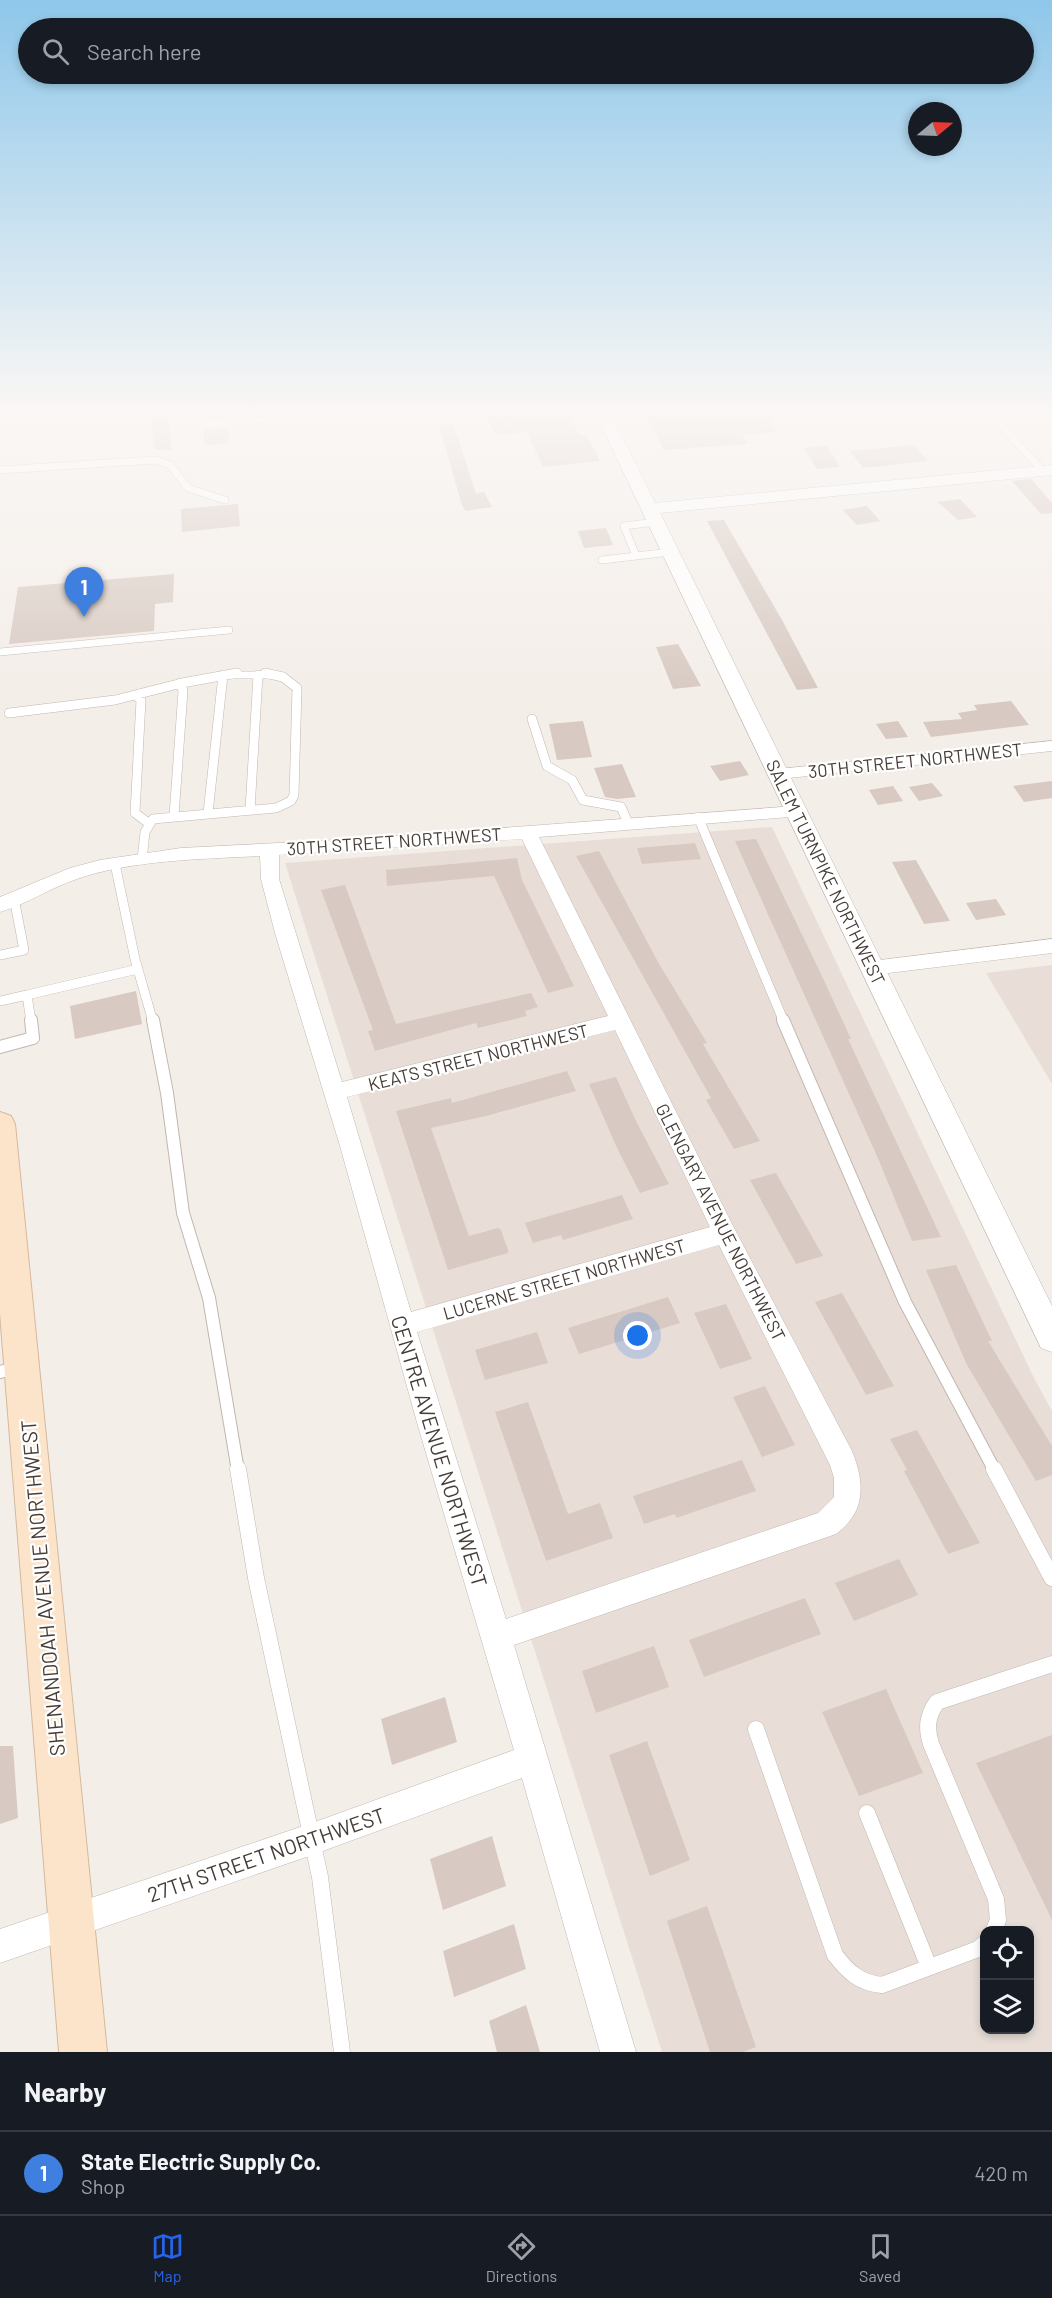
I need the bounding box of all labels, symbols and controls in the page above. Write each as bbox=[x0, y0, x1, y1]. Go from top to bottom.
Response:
search box bbox=[18, 18, 1034, 84]
icon: search bbox=[39, 35, 72, 68]
text: Search here bbox=[87, 38, 201, 64]
north arrow bbox=[908, 102, 962, 156]
pin: 1 bbox=[64, 568, 104, 617]
street label: 30TH STREET NORTHWEST bbox=[807, 738, 1023, 782]
street label: SALEM TURNPIKE NORTHWEST bbox=[762, 756, 890, 988]
street label: 30TH STREET NORTHWEST bbox=[286, 823, 502, 859]
street label: KEATS STREET NORTHWEST bbox=[366, 1019, 590, 1095]
street label: GLENGARY AVENUE NORTHWEST bbox=[651, 1100, 791, 1344]
street label: LUCERNE STREET NORTHWEST bbox=[440, 1234, 688, 1324]
street label: CENTRE AVENUE NORTHWEST bbox=[387, 1312, 493, 1590]
your location bbox=[623, 1321, 652, 1350]
street label: SHENANDOAH AVENUE NORTHWEST bbox=[15, 1419, 69, 1757]
street label: 27TH STREET NORTHWEST bbox=[144, 1802, 388, 1906]
map controls bbox=[980, 1926, 1034, 2034]
button: locate bbox=[980, 1926, 1034, 1980]
button: layers bbox=[980, 1980, 1034, 2034]
text: Nearby bbox=[24, 2076, 106, 2107]
text: State Electric Supply Co. bbox=[81, 2148, 321, 2174]
text: 1 bbox=[40, 2161, 47, 2185]
text: 420 m bbox=[974, 2161, 1028, 2185]
text: Shop bbox=[81, 2174, 125, 2198]
tab: Map bbox=[151, 2230, 184, 2285]
tab: Directions bbox=[486, 2230, 557, 2285]
tab: Saved bbox=[859, 2230, 901, 2285]

